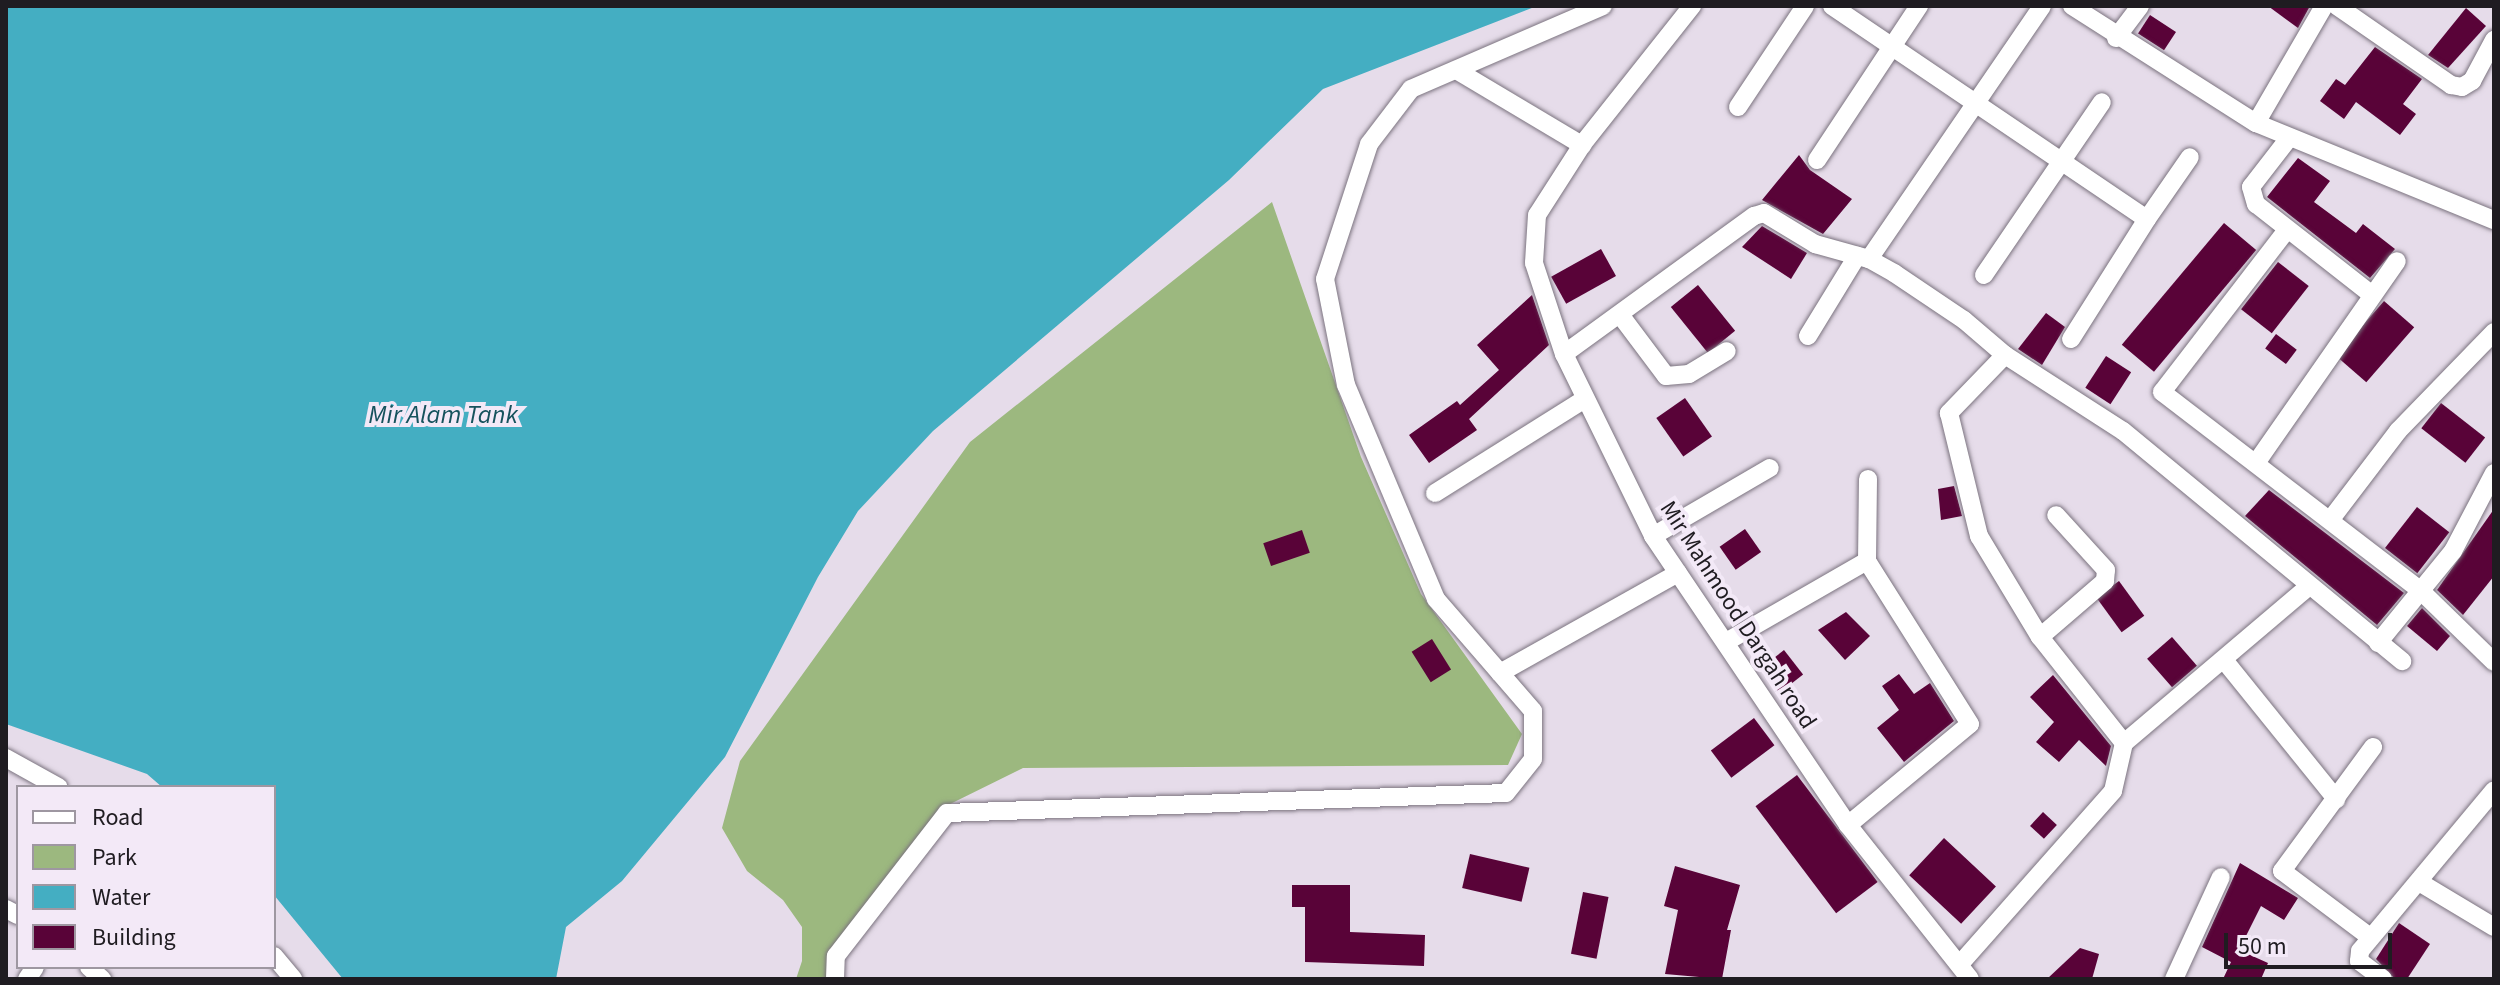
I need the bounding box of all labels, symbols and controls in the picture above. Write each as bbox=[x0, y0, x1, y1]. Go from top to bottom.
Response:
water label: Mir Alam Tank bbox=[368, 399, 518, 431]
street label: Mir Mahmood Dargah road bbox=[1654, 496, 1822, 734]
legend bbox=[16, 785, 276, 969]
text: Road bbox=[92, 800, 144, 835]
text: Park bbox=[92, 840, 137, 875]
text: Water bbox=[92, 880, 150, 915]
scale bar bbox=[2228, 917, 2396, 967]
text: Building bbox=[92, 920, 176, 955]
text: 50 m bbox=[2238, 929, 2287, 964]

